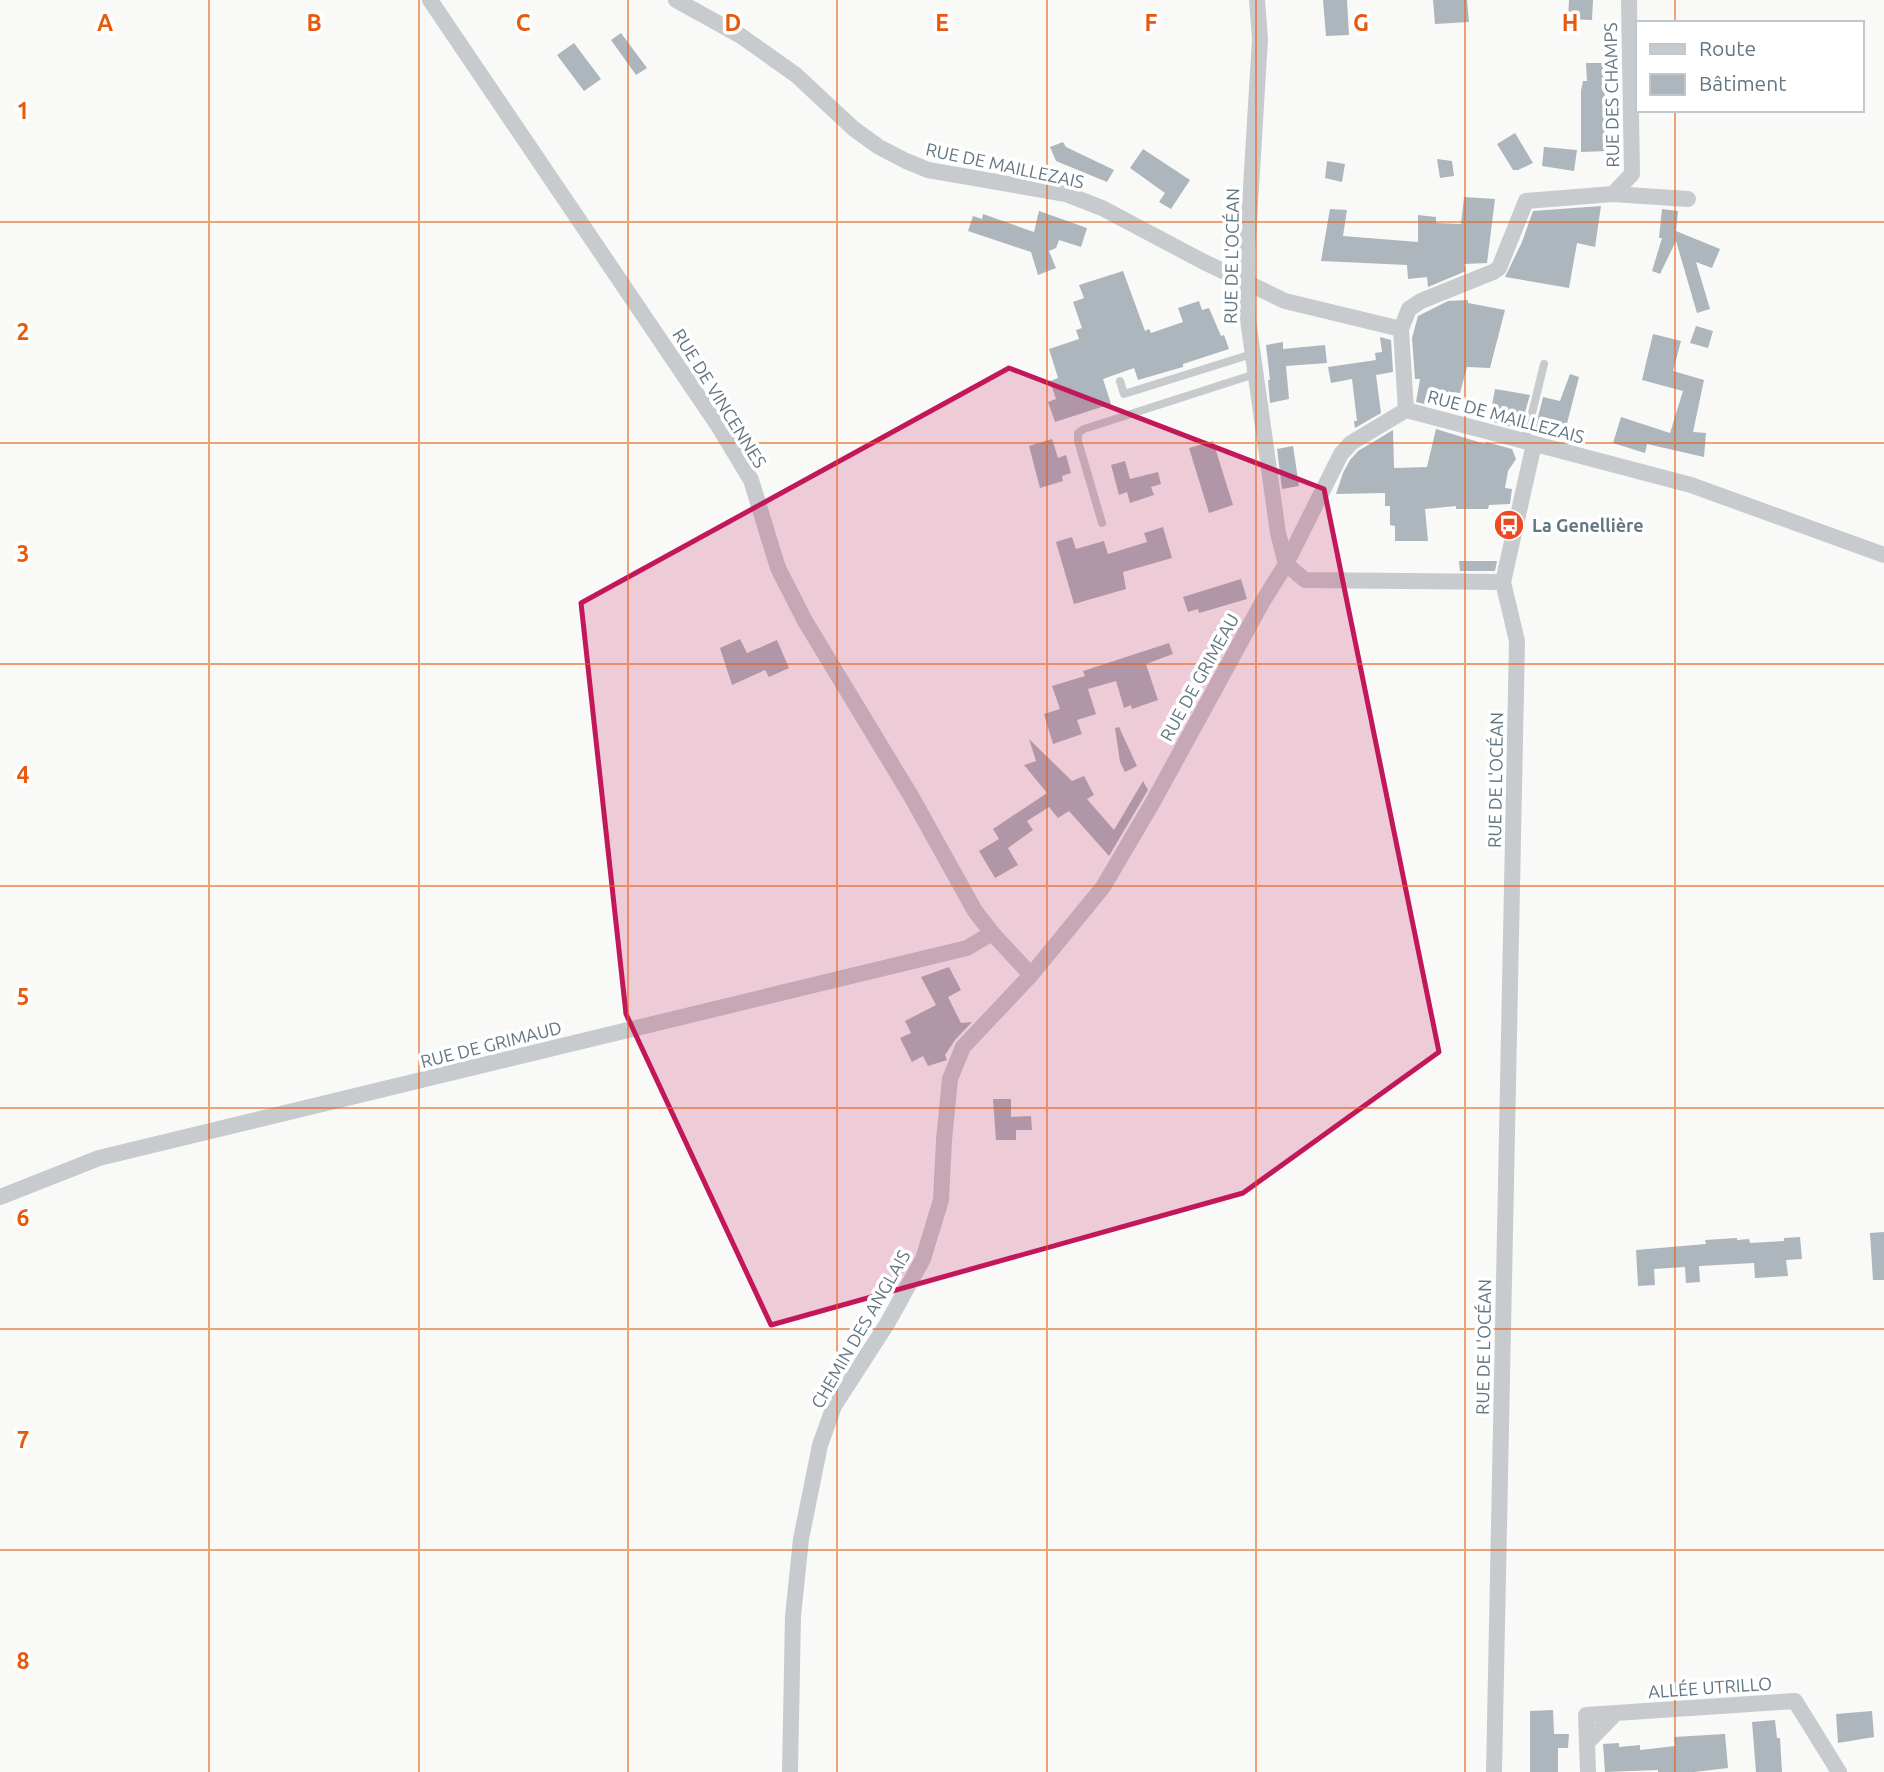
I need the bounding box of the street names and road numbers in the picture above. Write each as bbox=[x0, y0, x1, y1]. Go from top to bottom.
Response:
street label: RUE DES CHAMPS bbox=[1600, 22, 1622, 168]
street label: RUE DE MAILLEZAIS bbox=[924, 138, 1086, 192]
street label: RUE DE L'OCÉAN bbox=[1219, 188, 1242, 324]
street label: RUE DE VINCENNES bbox=[669, 325, 771, 471]
street label: RUE DE MAILLEZAIS bbox=[1426, 385, 1586, 447]
street label: RUE DE GRIMEAU bbox=[1156, 610, 1242, 744]
street label: RUE DE L'OCÉAN bbox=[1483, 712, 1506, 848]
street label: RUE DE GRIMAUD bbox=[418, 1017, 564, 1071]
street label: CHEMIN DES ANGLAIS bbox=[807, 1246, 913, 1412]
street label: RUE DE L'OCÉAN bbox=[1471, 1279, 1494, 1415]
street label: ALLÉE UTRILLO bbox=[1647, 1672, 1773, 1701]

